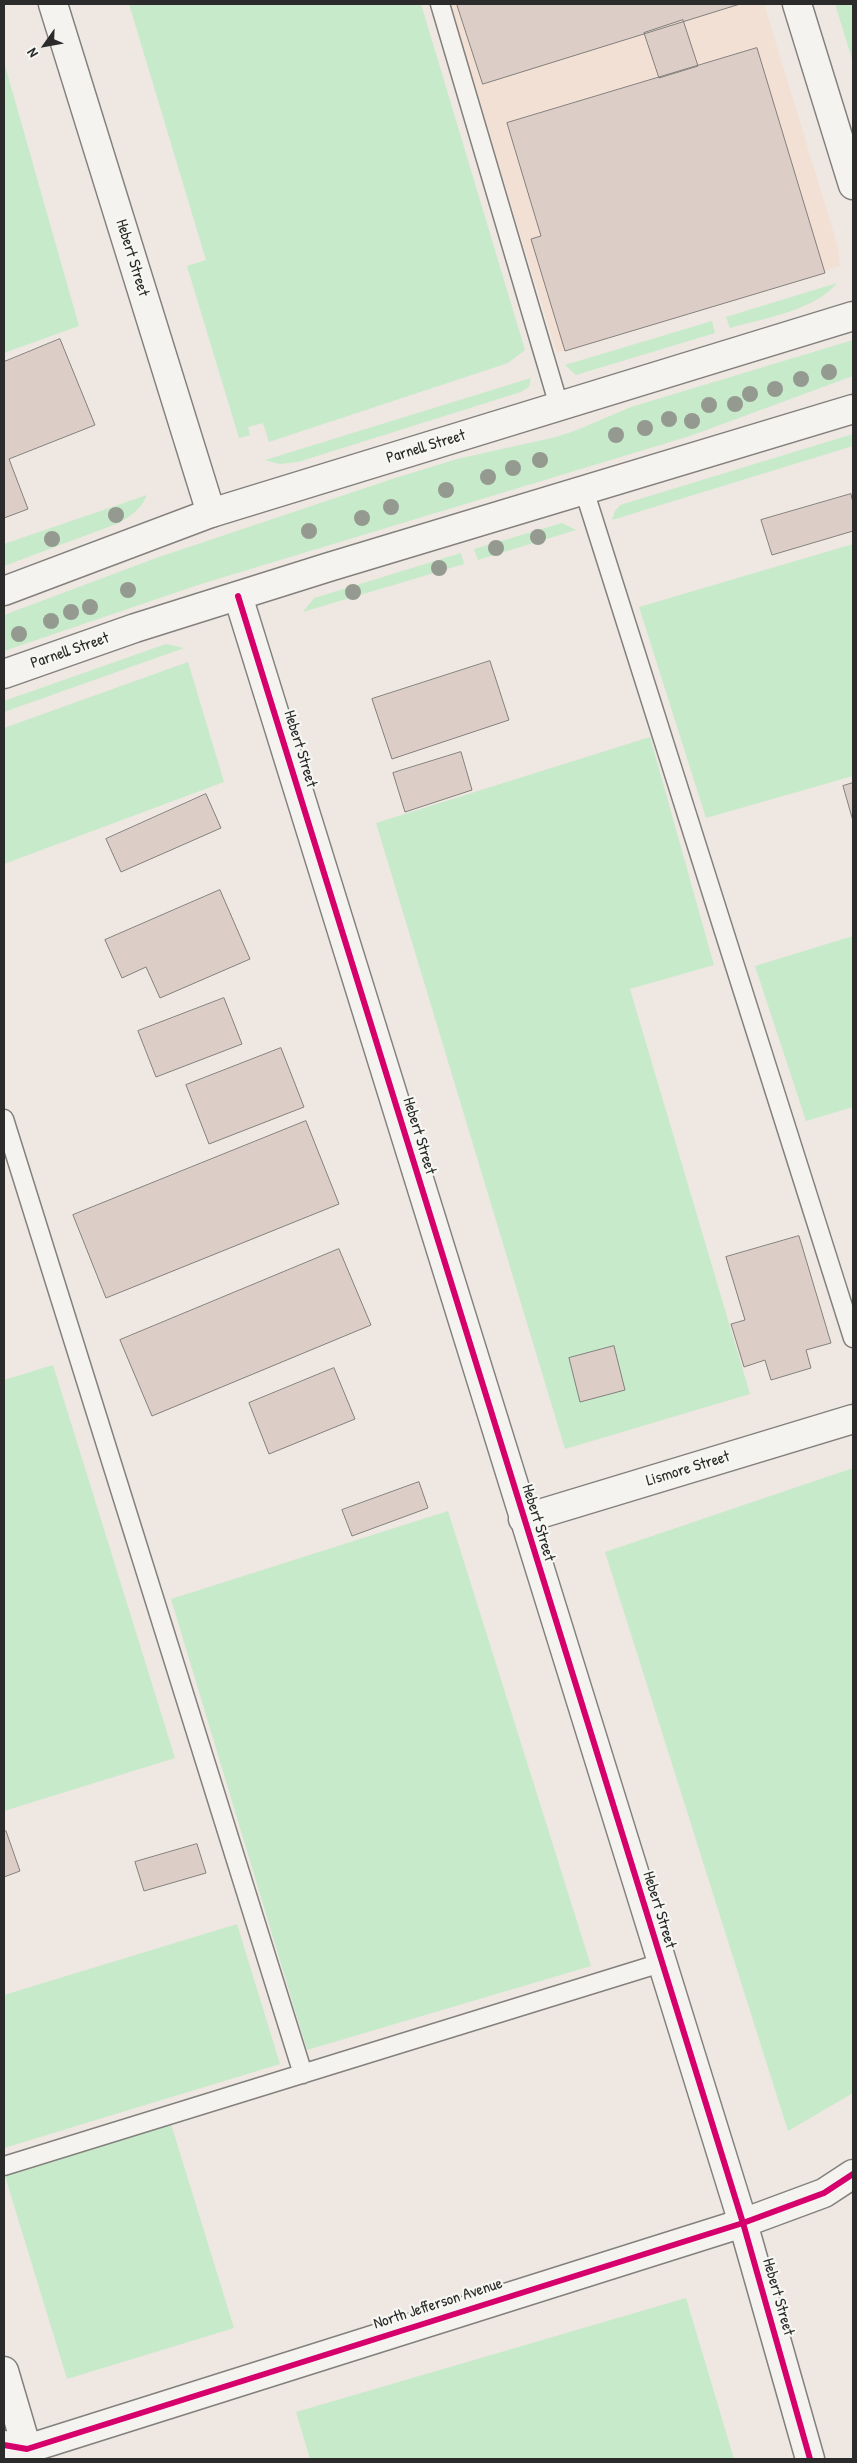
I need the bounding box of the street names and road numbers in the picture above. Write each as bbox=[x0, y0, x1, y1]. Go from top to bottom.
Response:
street label: Hebert Street bbox=[111, 217, 153, 299]
street label: Parnell Street bbox=[384, 426, 468, 468]
street label: Parnell Street bbox=[28, 629, 112, 673]
street label: Hebert Street bbox=[279, 708, 321, 790]
street label: Hebert Street bbox=[398, 1095, 440, 1177]
street label: Lismore Street bbox=[644, 1447, 732, 1491]
street label: Hebert Street bbox=[517, 1482, 559, 1564]
street label: Hebert Street bbox=[638, 1869, 680, 1951]
street label: Hebert Street bbox=[758, 2256, 798, 2338]
street label: North Jefferson Avenue bbox=[371, 2274, 505, 2334]

